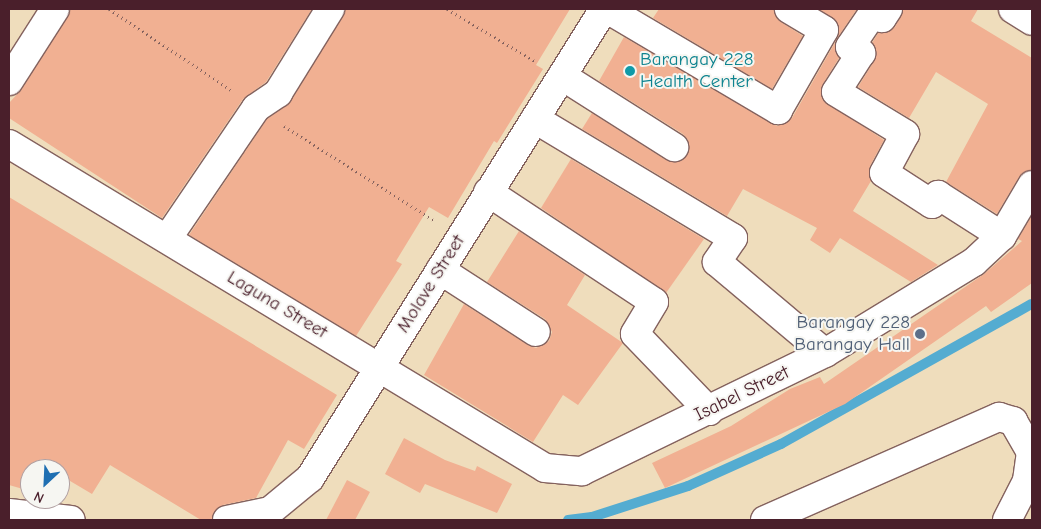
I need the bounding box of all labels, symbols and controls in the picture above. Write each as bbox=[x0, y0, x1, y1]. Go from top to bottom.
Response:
place label: Barangay 228 Health Center bbox=[640, 49, 753, 93]
marker: Barangay 228 Health Center bbox=[624, 65, 636, 77]
street label: Molave Street bbox=[392, 231, 470, 337]
street label: Laguna Street bbox=[223, 266, 331, 344]
place label: Barangay 228 Barangay Hall bbox=[794, 312, 910, 356]
marker: Barangay 228 Barangay Hall bbox=[914, 328, 926, 340]
street label: Isabel Street bbox=[691, 361, 793, 427]
north arrow bbox=[20, 459, 70, 509]
text: N bbox=[31, 488, 47, 507]

